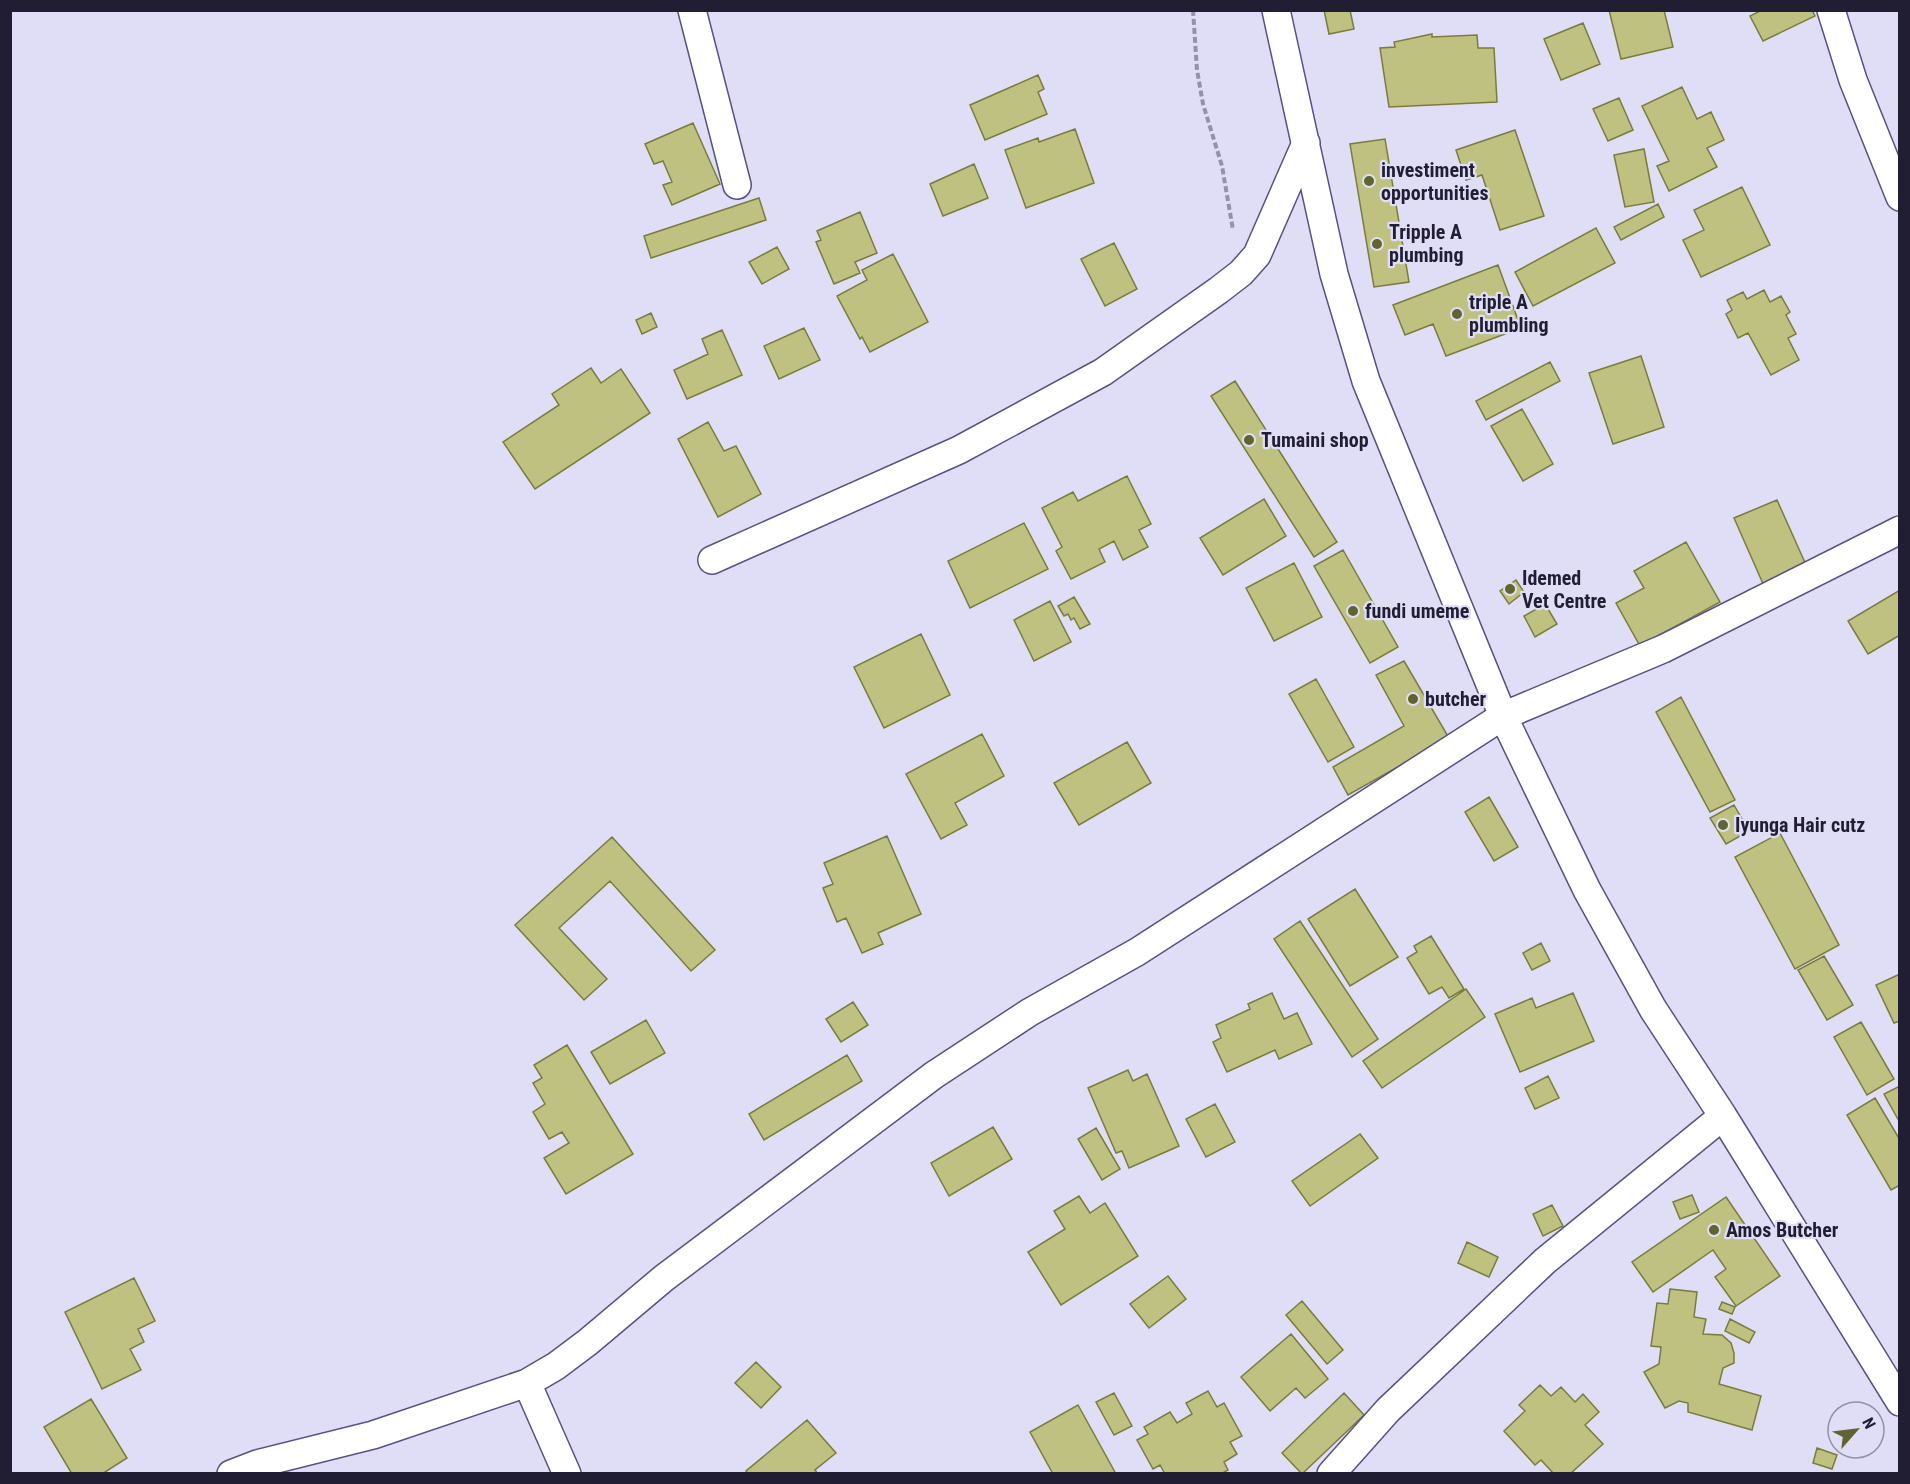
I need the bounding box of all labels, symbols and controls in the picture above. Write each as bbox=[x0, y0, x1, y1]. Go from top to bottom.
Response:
place label: investiment opportunities bbox=[1381, 158, 1489, 205]
marker: investiment opportunities bbox=[1362, 174, 1376, 188]
place label: Tripple A plumbing bbox=[1389, 220, 1463, 267]
marker: Tripple A plumbing bbox=[1370, 237, 1384, 251]
place label: triple A plumbling bbox=[1469, 290, 1549, 337]
marker: triple A plumbling bbox=[1450, 307, 1464, 321]
place label: Tumaini shop bbox=[1261, 428, 1369, 452]
marker: Tumaini shop bbox=[1242, 433, 1256, 447]
place label: Idemed Vet Centre bbox=[1522, 566, 1606, 613]
marker: Idemed Vet Centre bbox=[1503, 582, 1517, 596]
place label: fundi umeme bbox=[1365, 599, 1469, 623]
marker: fundi umeme bbox=[1346, 604, 1360, 618]
place label: butcher bbox=[1425, 687, 1486, 711]
marker: butcher bbox=[1406, 692, 1420, 706]
place label: Iyunga Hair cutz bbox=[1735, 813, 1865, 837]
marker: Iyunga Hair cutz bbox=[1716, 818, 1730, 832]
place label: Amos Butcher bbox=[1726, 1218, 1839, 1242]
marker: Amos Butcher bbox=[1707, 1223, 1721, 1237]
north arrow bbox=[1826, 1400, 1886, 1460]
text: N bbox=[1858, 1414, 1879, 1432]

